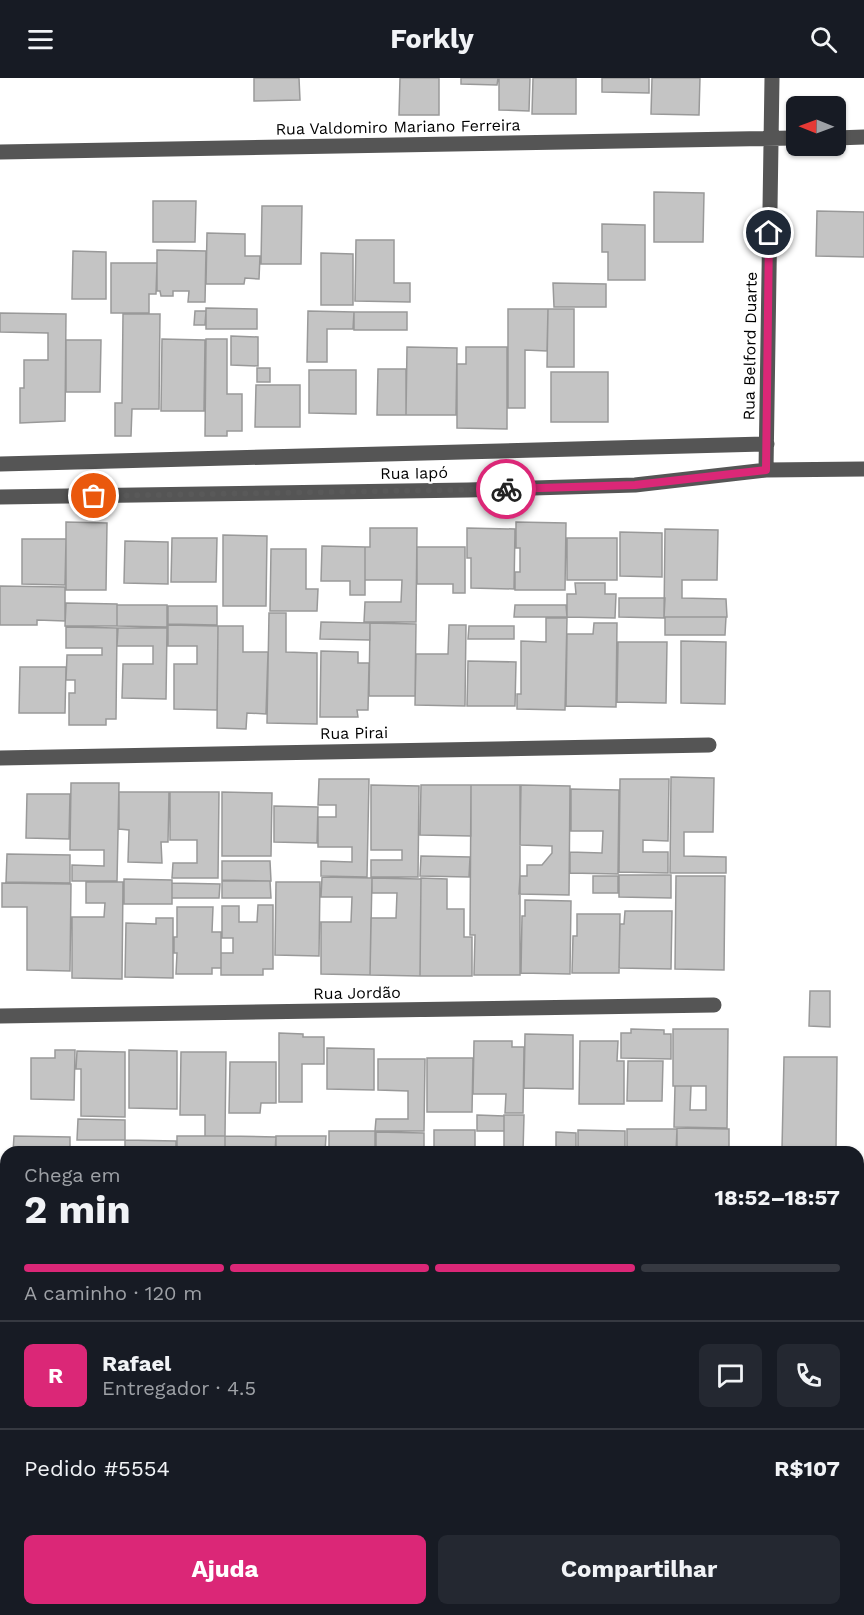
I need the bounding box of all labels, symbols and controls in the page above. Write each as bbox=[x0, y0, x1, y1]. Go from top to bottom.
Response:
icon: menu bbox=[24, 23, 57, 56]
text: Forkly bbox=[390, 23, 474, 55]
icon: search bbox=[807, 23, 840, 56]
north arrow bbox=[786, 96, 846, 156]
map controls bbox=[786, 96, 846, 156]
street label: Rua Valdomiro Mariano Ferreira bbox=[275, 115, 521, 139]
pin bbox=[743, 207, 794, 258]
icon: home bbox=[752, 216, 785, 249]
street label: Rua Belford Duarte bbox=[739, 271, 761, 421]
courier bbox=[476, 459, 536, 519]
street label: Rua Iapó bbox=[380, 463, 448, 483]
pin bbox=[68, 470, 119, 521]
icon: bike bbox=[490, 473, 523, 506]
icon: bag bbox=[77, 479, 110, 512]
street label: Rua Pirai bbox=[320, 723, 388, 743]
street label: Rua Jordão bbox=[313, 983, 401, 1003]
text: Chega em bbox=[24, 1163, 121, 1187]
text: 18:52–18:57 bbox=[715, 1185, 840, 1210]
text: 2 min bbox=[24, 1187, 131, 1232]
text: A caminho · 120 m bbox=[24, 1281, 202, 1305]
button: chat bbox=[699, 1344, 762, 1407]
button: phone bbox=[777, 1344, 840, 1407]
text: Rafael bbox=[102, 1351, 171, 1376]
text: R bbox=[48, 1363, 63, 1388]
text: Entregador · 4.5 bbox=[102, 1376, 256, 1400]
text: Pedido #5554 bbox=[24, 1456, 170, 1481]
text: R$107 bbox=[774, 1456, 840, 1481]
button: Ajuda bbox=[24, 1535, 426, 1604]
button: Compartilhar bbox=[438, 1535, 840, 1604]

